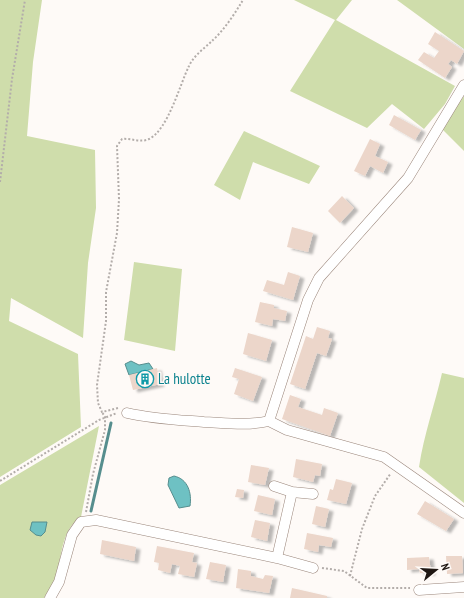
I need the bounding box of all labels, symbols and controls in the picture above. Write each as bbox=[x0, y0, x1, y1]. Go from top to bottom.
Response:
building icon: La hulotte bbox=[135, 369, 155, 389]
place label: La hulotte bbox=[158, 369, 211, 388]
north arrow bbox=[416, 550, 456, 590]
text: N bbox=[438, 562, 453, 572]

